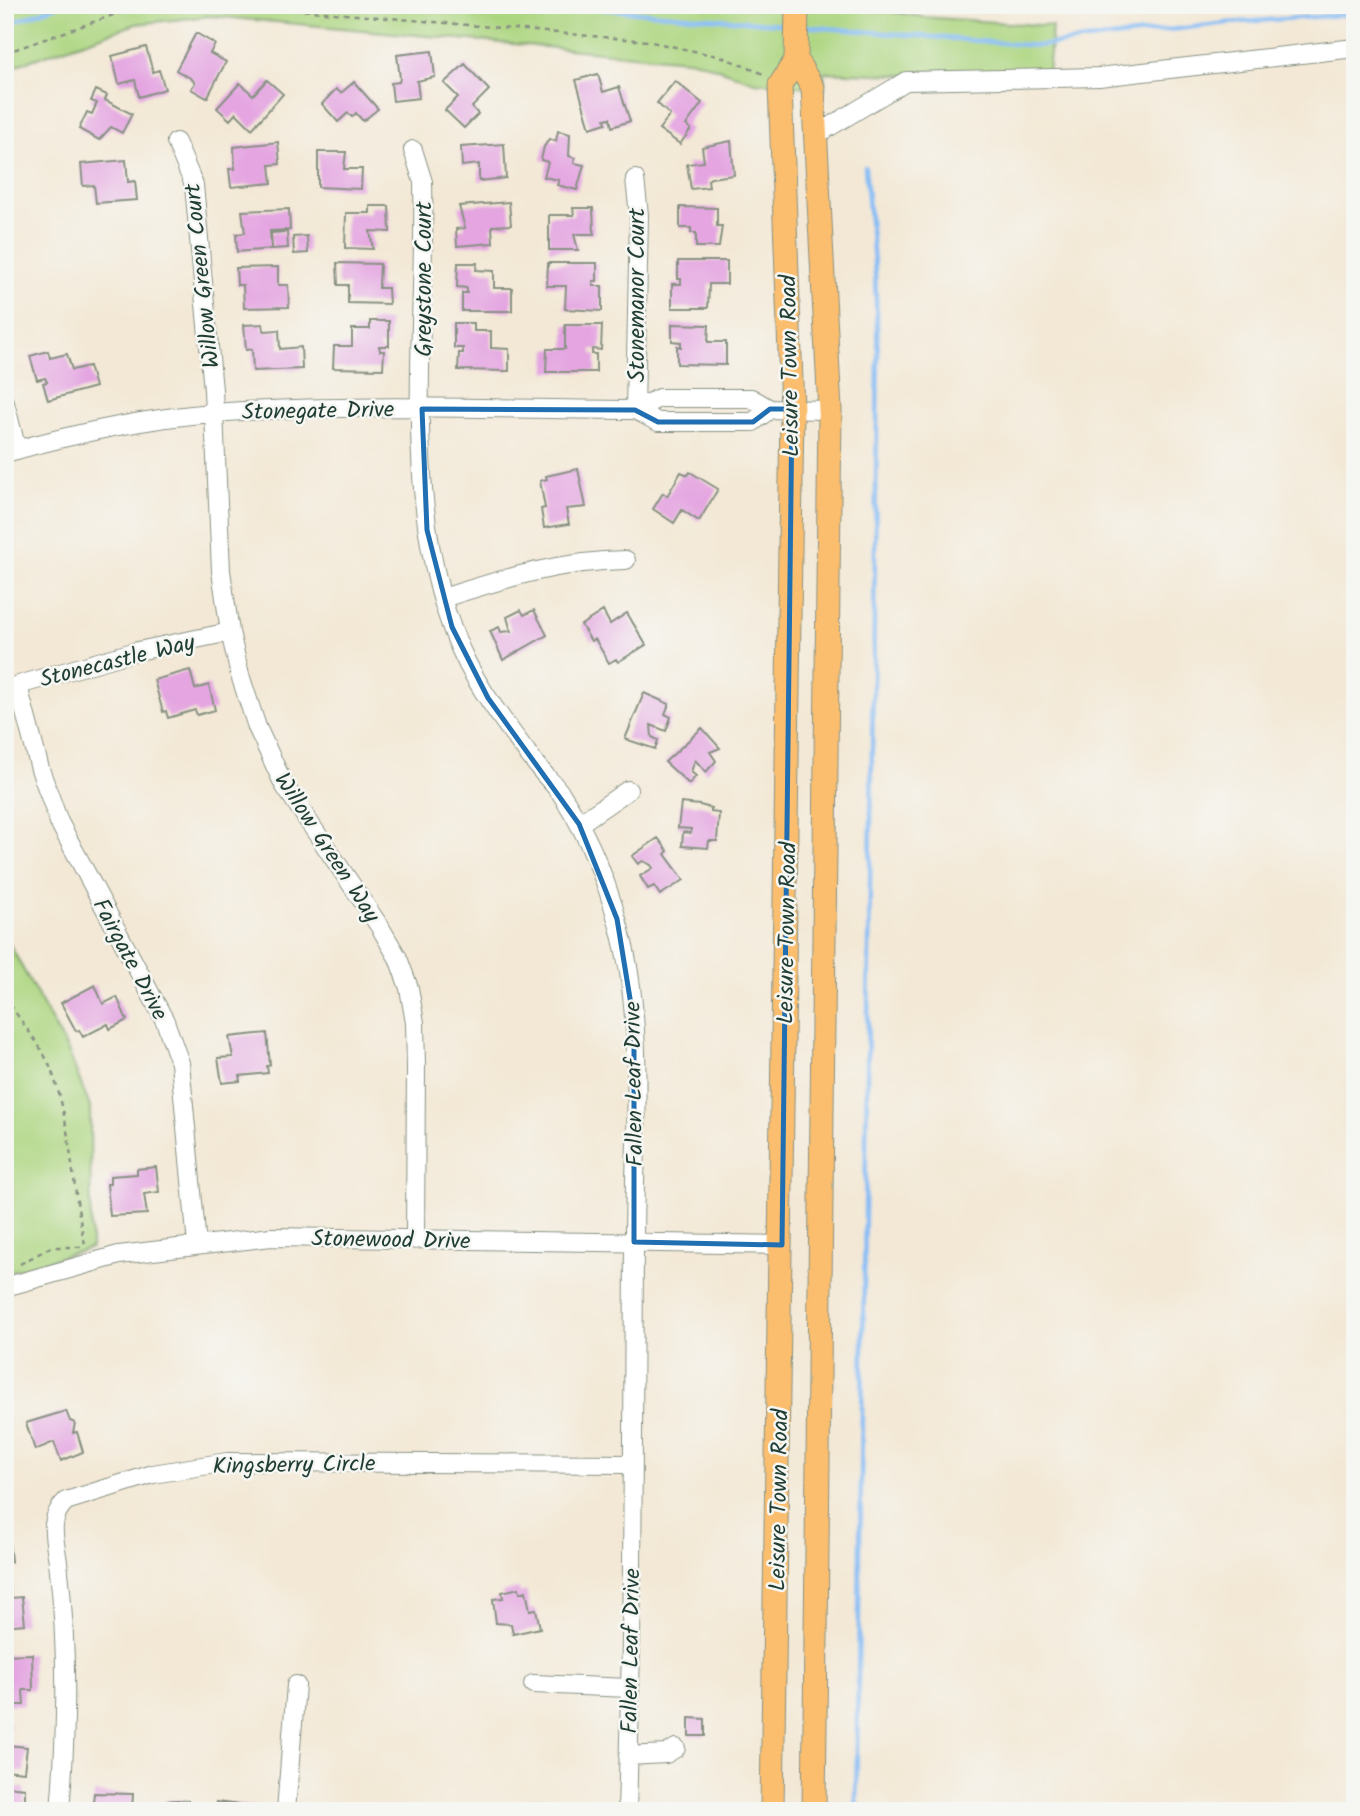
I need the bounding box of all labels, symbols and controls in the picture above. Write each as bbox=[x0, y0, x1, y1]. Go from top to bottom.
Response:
street label: Willow Green Court bbox=[175, 181, 231, 370]
street label: Greystone Court bbox=[407, 200, 443, 357]
street label: Stonemanor Court bbox=[620, 207, 656, 382]
street label: Leisure Town Road bbox=[771, 274, 811, 457]
street label: Stonegate Drive bbox=[242, 393, 394, 431]
street label: Stonecastle Way bbox=[36, 625, 199, 699]
street label: Willow Green Way bbox=[264, 766, 389, 931]
street label: Leisure Town Road bbox=[768, 841, 808, 1024]
street label: Fairgate Drive bbox=[82, 892, 177, 1028]
street label: Fallen Leaf Drive bbox=[616, 1001, 654, 1167]
street label: Stonewood Drive bbox=[311, 1222, 471, 1260]
street label: Leisure Town Road bbox=[760, 1408, 800, 1591]
street label: Kingsberry Circle bbox=[212, 1447, 376, 1485]
street label: Fallen Leaf Drive bbox=[613, 1568, 651, 1734]

